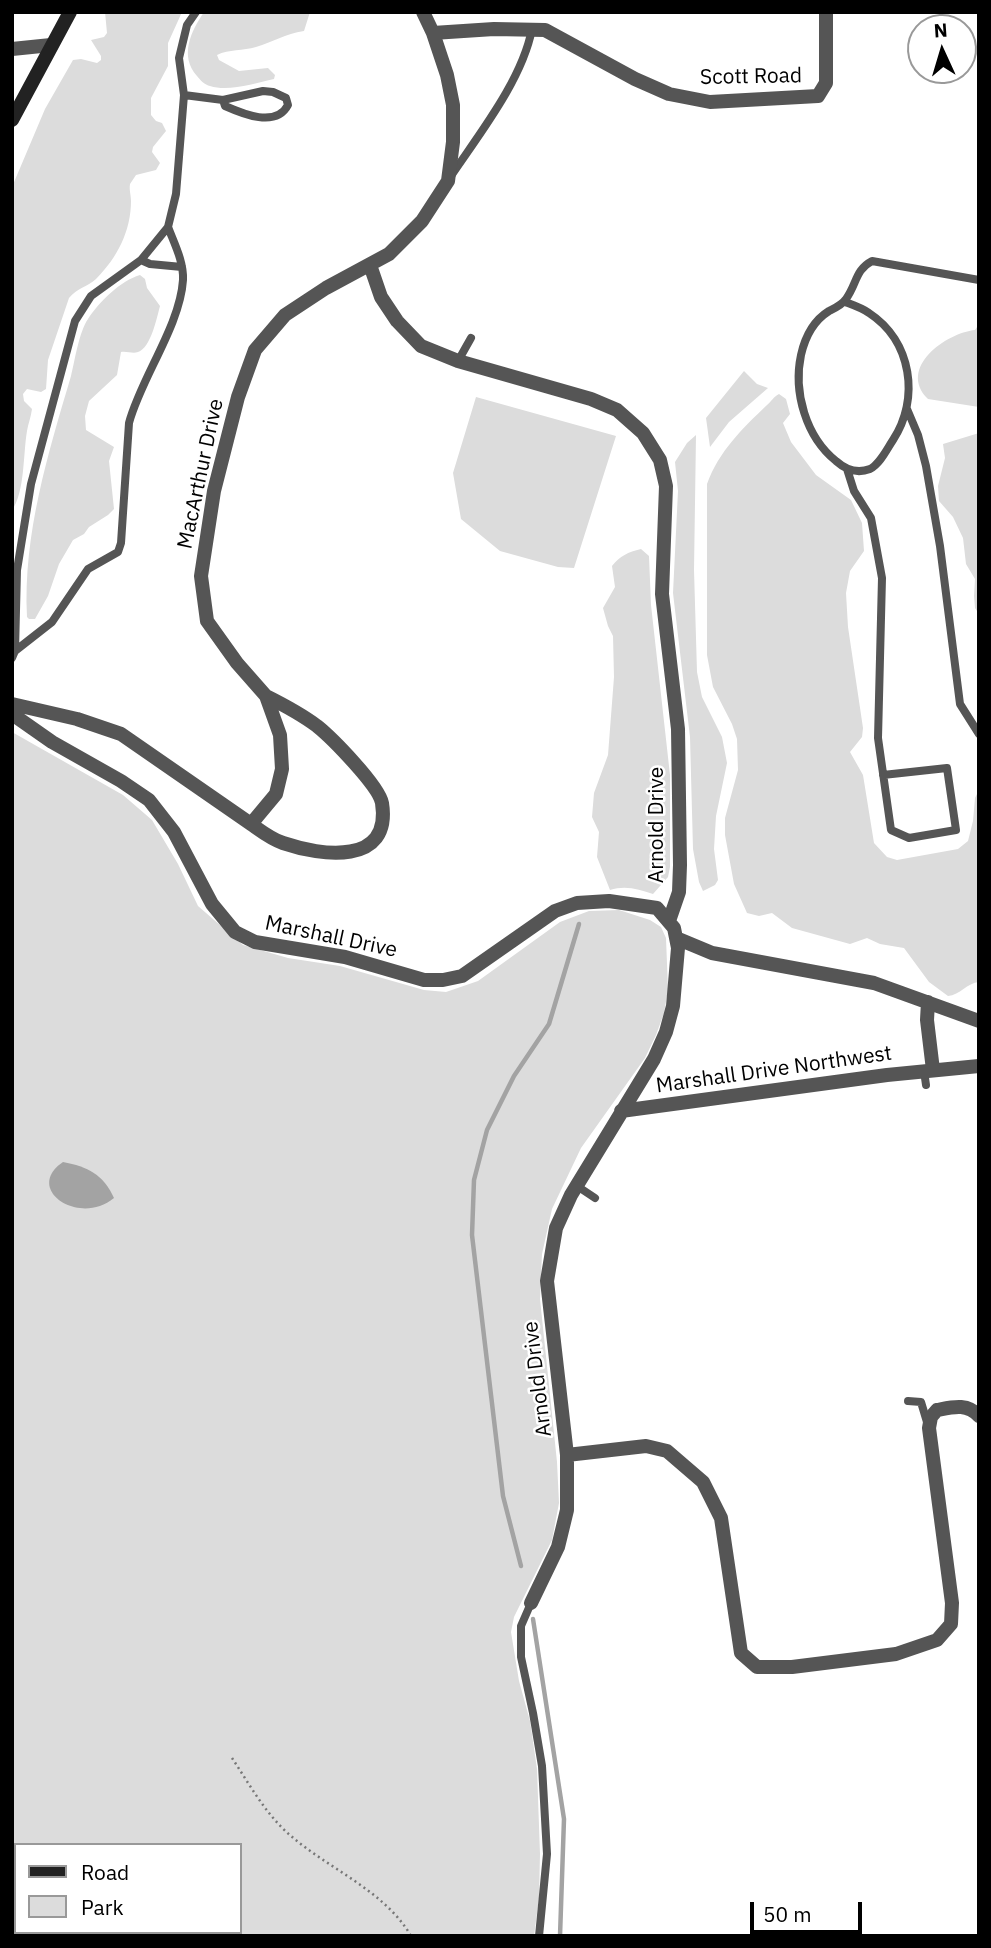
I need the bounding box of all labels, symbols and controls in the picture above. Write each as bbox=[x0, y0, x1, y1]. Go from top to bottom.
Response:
north arrow bbox=[907, 14, 977, 84]
text: N bbox=[933, 18, 948, 42]
street label: Scott Road bbox=[700, 64, 802, 90]
street label: MacArthur Drive bbox=[173, 397, 229, 551]
street label: Arnold Drive bbox=[644, 767, 670, 883]
street label: Marshall Drive bbox=[263, 911, 399, 963]
street label: Marshall Drive Northwest bbox=[654, 1041, 894, 1099]
street label: Arnold Drive bbox=[518, 1320, 558, 1438]
legend bbox=[14, 1843, 242, 1934]
text: Road bbox=[81, 1858, 129, 1886]
scale bar bbox=[753, 1888, 865, 1932]
text: Park bbox=[81, 1893, 124, 1921]
text: 50 m bbox=[763, 1900, 812, 1928]

